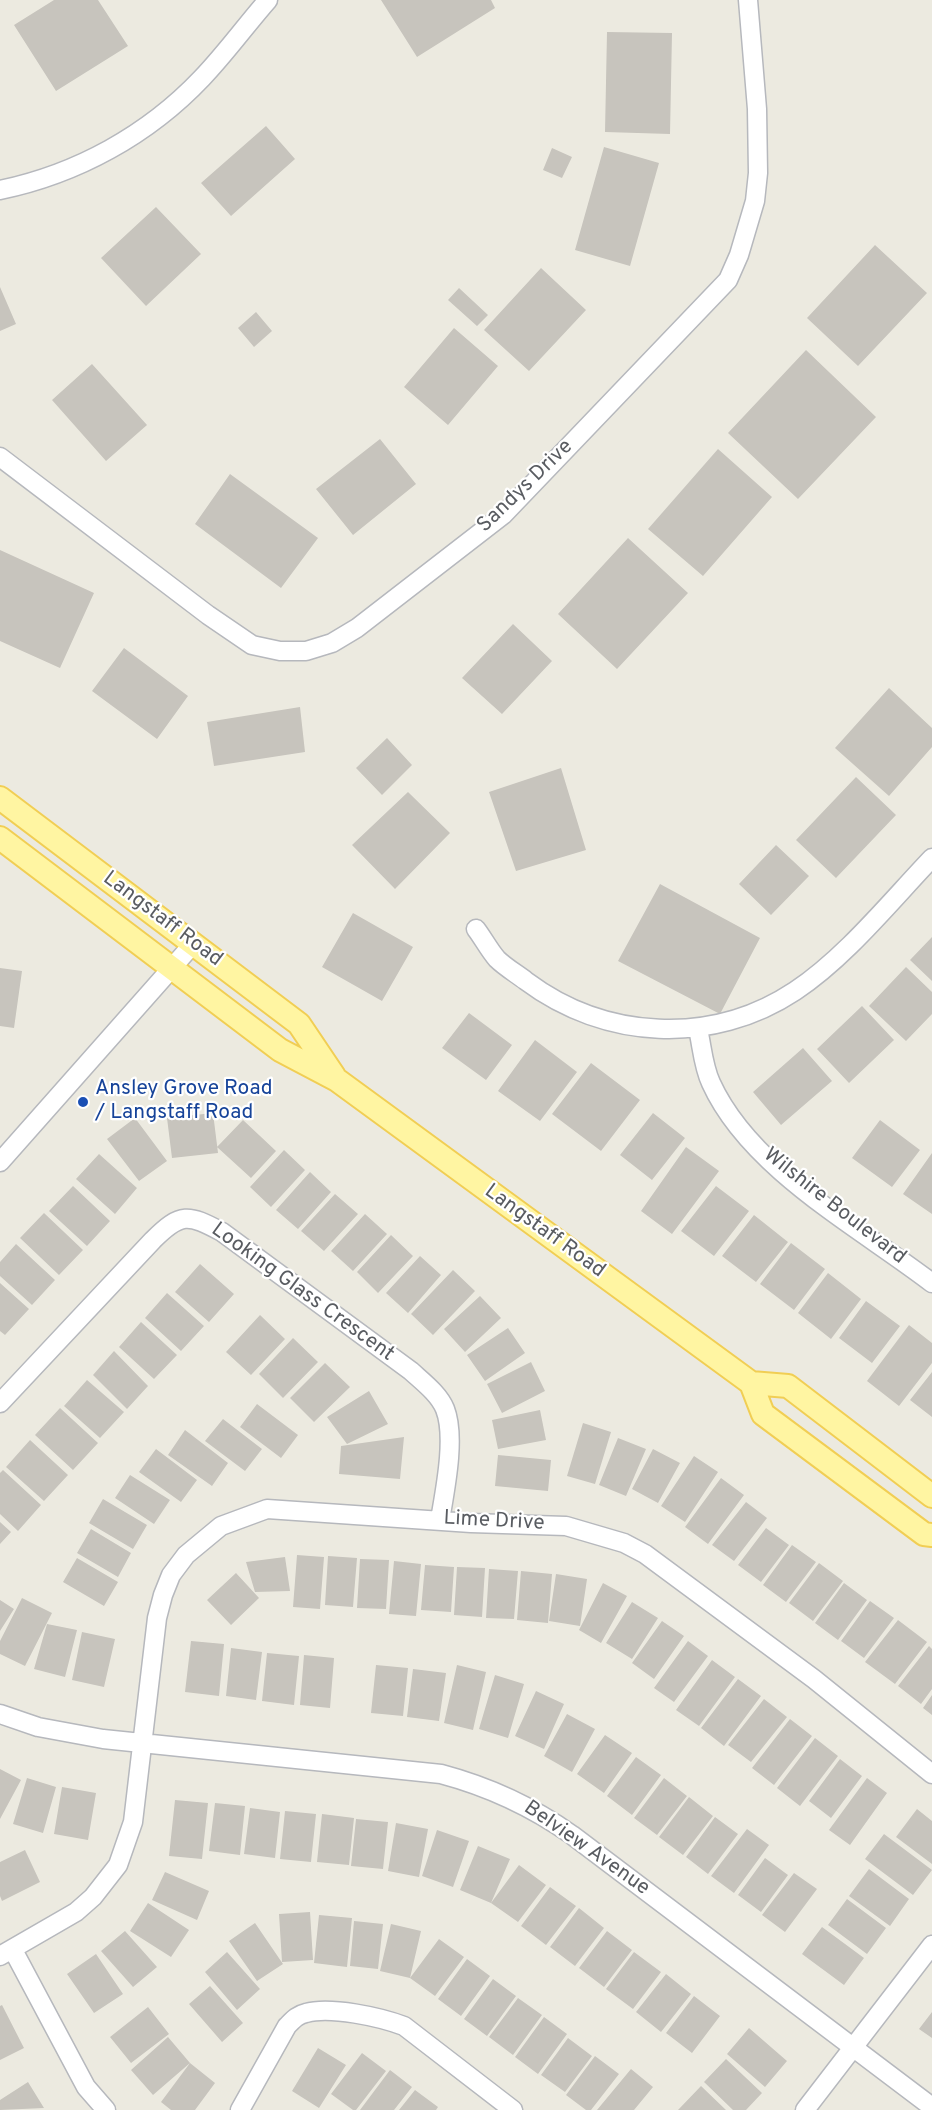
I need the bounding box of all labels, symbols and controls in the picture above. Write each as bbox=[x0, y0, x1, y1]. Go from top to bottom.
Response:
street label: Sandys Drive bbox=[473, 435, 579, 539]
street label: Langstaff Road bbox=[97, 867, 227, 973]
place label: Ansley Grove Road / Langstaff Road bbox=[95, 1077, 273, 1127]
marker: Ansley Grove Road / Langstaff Road bbox=[76, 1095, 90, 1109]
street label: Wilshire Boulevard bbox=[758, 1143, 910, 1271]
street label: Langstaff Road bbox=[479, 1180, 609, 1284]
street label: Looking Glass Crescent bbox=[206, 1218, 398, 1368]
street label: Lime Drive bbox=[443, 1507, 545, 1537]
street label: Belview Avenue bbox=[518, 1796, 654, 1902]

